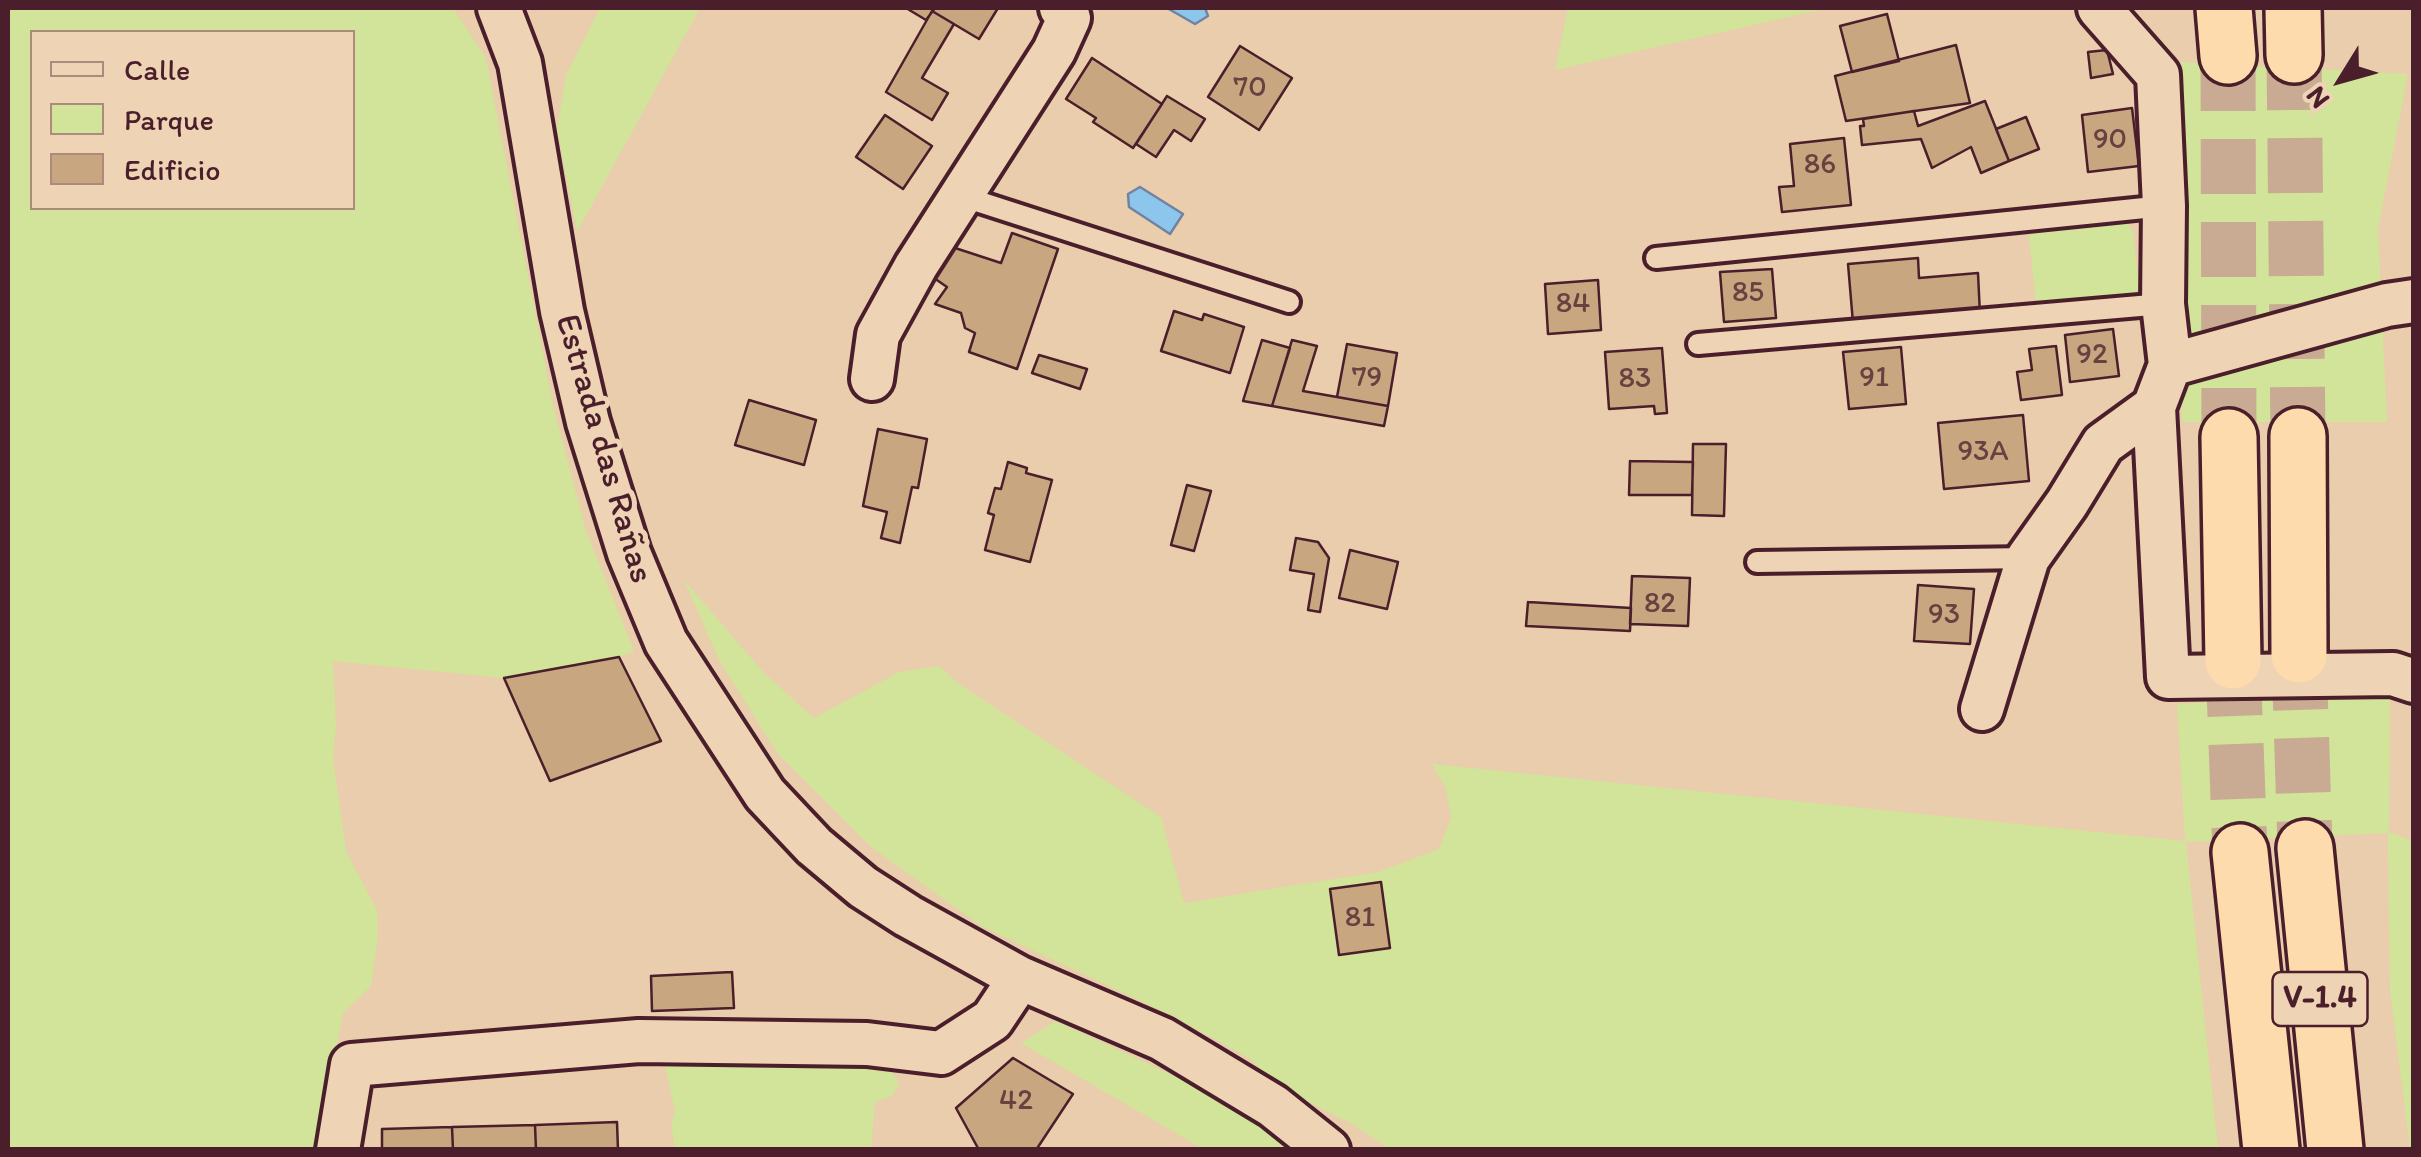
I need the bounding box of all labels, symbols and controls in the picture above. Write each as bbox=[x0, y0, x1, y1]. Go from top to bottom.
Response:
legend bbox=[30, 30, 355, 210]
north arrow bbox=[2291, 30, 2391, 130]
text: Calle bbox=[124, 51, 190, 88]
house number: 70 bbox=[1233, 70, 1267, 106]
text: N bbox=[2298, 80, 2336, 116]
text: Parque bbox=[124, 101, 214, 138]
house number: 90 bbox=[2093, 122, 2127, 158]
house number: 86 bbox=[1804, 147, 1836, 183]
text: Edificio bbox=[124, 151, 220, 188]
house number: 85 bbox=[1732, 275, 1764, 311]
house number: 84 bbox=[1556, 286, 1590, 322]
street label: Estrada das Rañas bbox=[545, 310, 661, 588]
house number: 92 bbox=[2076, 337, 2108, 373]
house number: 79 bbox=[1352, 360, 1382, 396]
house number: 91 bbox=[1859, 360, 1889, 396]
house number: 83 bbox=[1619, 361, 1651, 397]
house number: 93A bbox=[1957, 434, 2009, 470]
house number: 82 bbox=[1644, 586, 1676, 622]
house number: 93 bbox=[1928, 597, 1960, 633]
house number: 81 bbox=[1345, 900, 1375, 936]
road number: V-1.4 bbox=[2272, 972, 2368, 1026]
house number: 42 bbox=[999, 1083, 1033, 1119]

